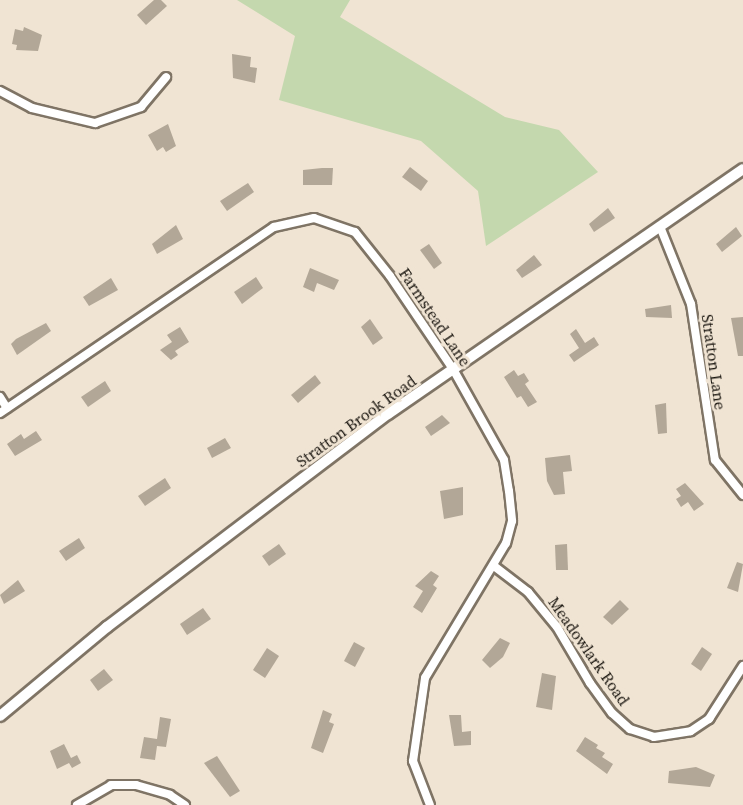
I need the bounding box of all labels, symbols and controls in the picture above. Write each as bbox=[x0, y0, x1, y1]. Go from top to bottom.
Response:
street label: Farmstead Lane bbox=[395, 264, 475, 370]
street label: Stratton Lane bbox=[698, 313, 730, 411]
street label: Stratton Brook Road bbox=[292, 371, 420, 471]
street label: Meadowlark Road bbox=[544, 593, 634, 709]

